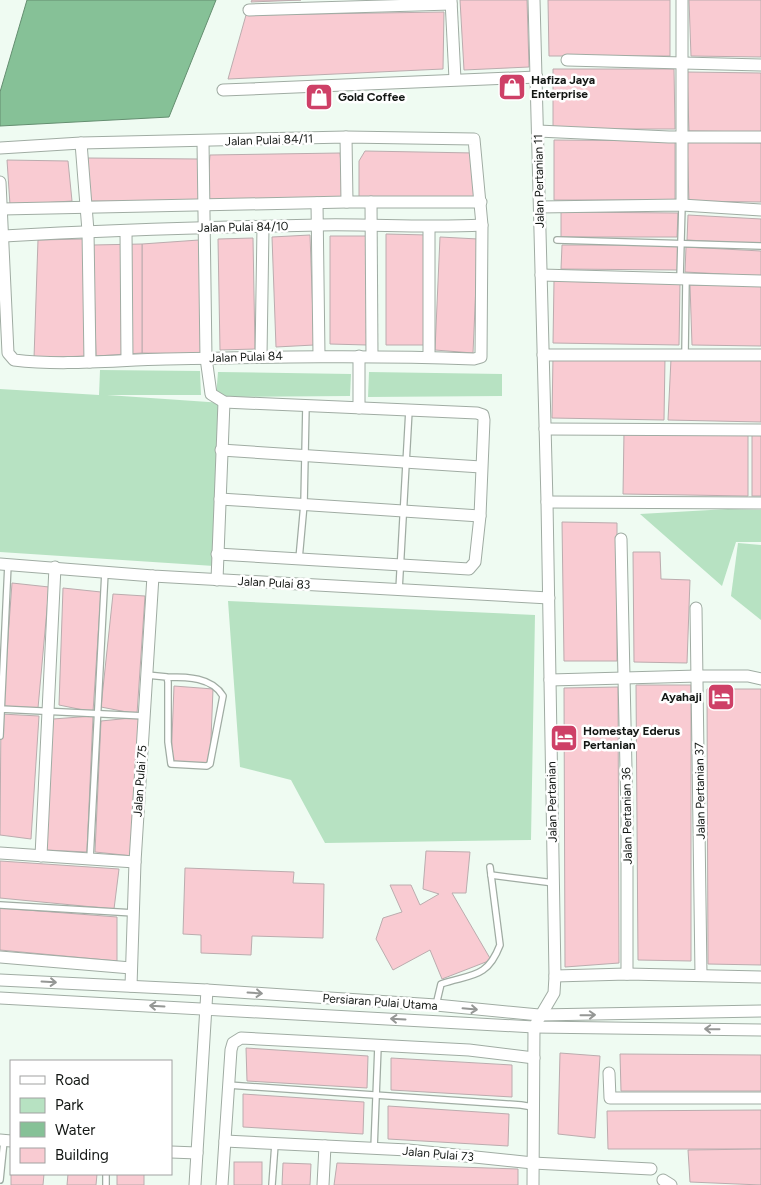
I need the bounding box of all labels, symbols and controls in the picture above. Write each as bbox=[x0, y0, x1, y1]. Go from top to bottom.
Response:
shop icon: Hafiza Jaya Enterprise bbox=[497, 72, 527, 102]
place label: Hafiza Jaya Enterprise bbox=[531, 73, 595, 101]
shop icon: Gold Coffee bbox=[304, 82, 334, 112]
place label: Gold Coffee bbox=[338, 90, 405, 104]
street label: Jalan Pulai 84/11 bbox=[225, 131, 313, 149]
street label: Jalan Pertanian 11 bbox=[531, 134, 547, 228]
street label: Jalan Pulai 84/10 bbox=[197, 219, 289, 235]
street label: Jalan Pulai 84 bbox=[209, 349, 284, 365]
street label: Jalan Pulai 83 bbox=[237, 574, 311, 592]
hotel icon: Ayahaji bbox=[706, 682, 736, 712]
place label: Ayahaji bbox=[661, 690, 702, 704]
hotel icon: Homestay Ederus Pertanian bbox=[549, 723, 579, 753]
place label: Homestay Ederus Pertanian bbox=[583, 724, 681, 752]
street label: Jalan Pertanian 37 bbox=[692, 742, 708, 840]
street label: Jalan Pulai 75 bbox=[130, 744, 150, 817]
street label: Jalan Pertanian bbox=[544, 761, 560, 843]
street label: Jalan Pertanian 36 bbox=[619, 767, 635, 865]
one-way arrow bbox=[40, 977, 56, 987]
one-way arrow bbox=[247, 988, 263, 998]
street label: Persiaran Pulai Utama bbox=[322, 991, 438, 1013]
one-way arrow bbox=[149, 1001, 165, 1010]
one-way arrow bbox=[462, 1004, 478, 1013]
one-way arrow bbox=[580, 1010, 596, 1019]
one-way arrow bbox=[390, 1014, 406, 1023]
one-way arrow bbox=[705, 1024, 721, 1034]
legend bbox=[10, 1060, 172, 1175]
text: Road bbox=[55, 1071, 90, 1089]
text: Park bbox=[55, 1096, 84, 1114]
text: Water bbox=[55, 1121, 95, 1139]
street label: Jalan Pulai 73 bbox=[402, 1144, 474, 1164]
text: Building bbox=[55, 1146, 109, 1164]

